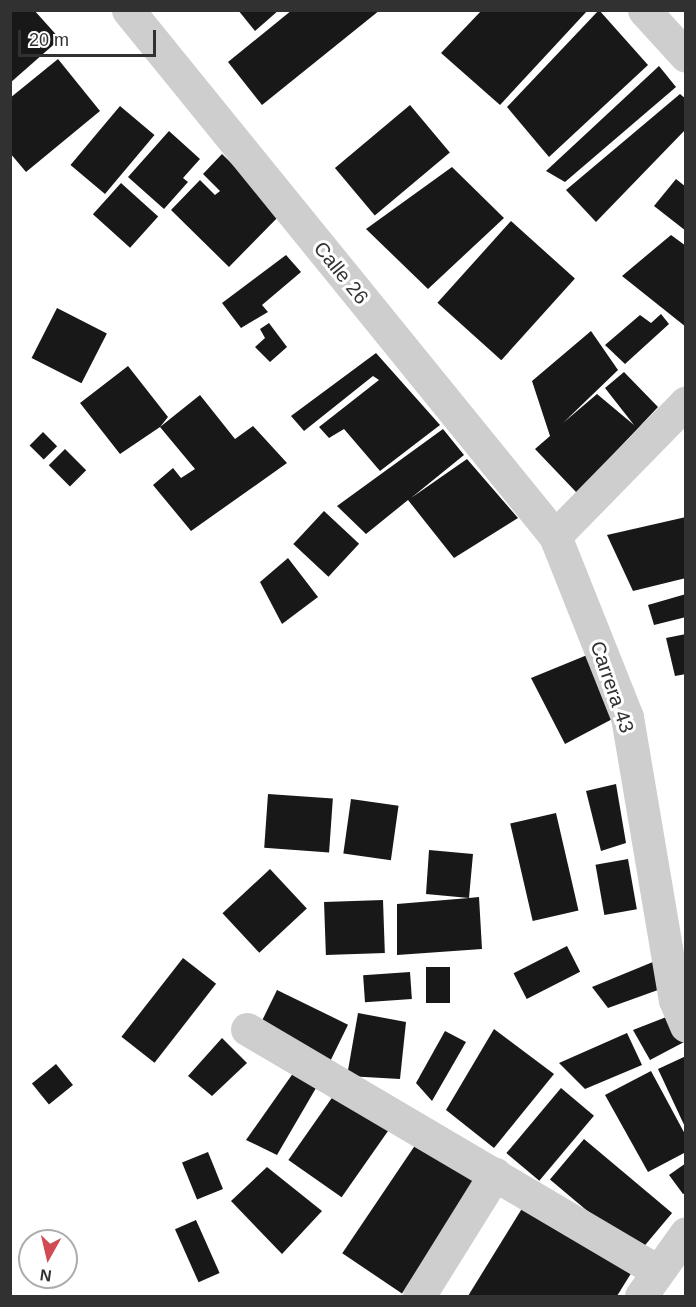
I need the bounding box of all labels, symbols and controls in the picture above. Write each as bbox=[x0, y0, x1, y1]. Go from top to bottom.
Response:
scale bar bbox=[21, 18, 159, 56]
text: 20 m bbox=[29, 30, 69, 50]
street label: Calle 26 bbox=[309, 237, 373, 309]
street label: Carrera 43 bbox=[585, 638, 639, 736]
north arrow bbox=[18, 1229, 78, 1289]
text: N bbox=[39, 1266, 53, 1285]

